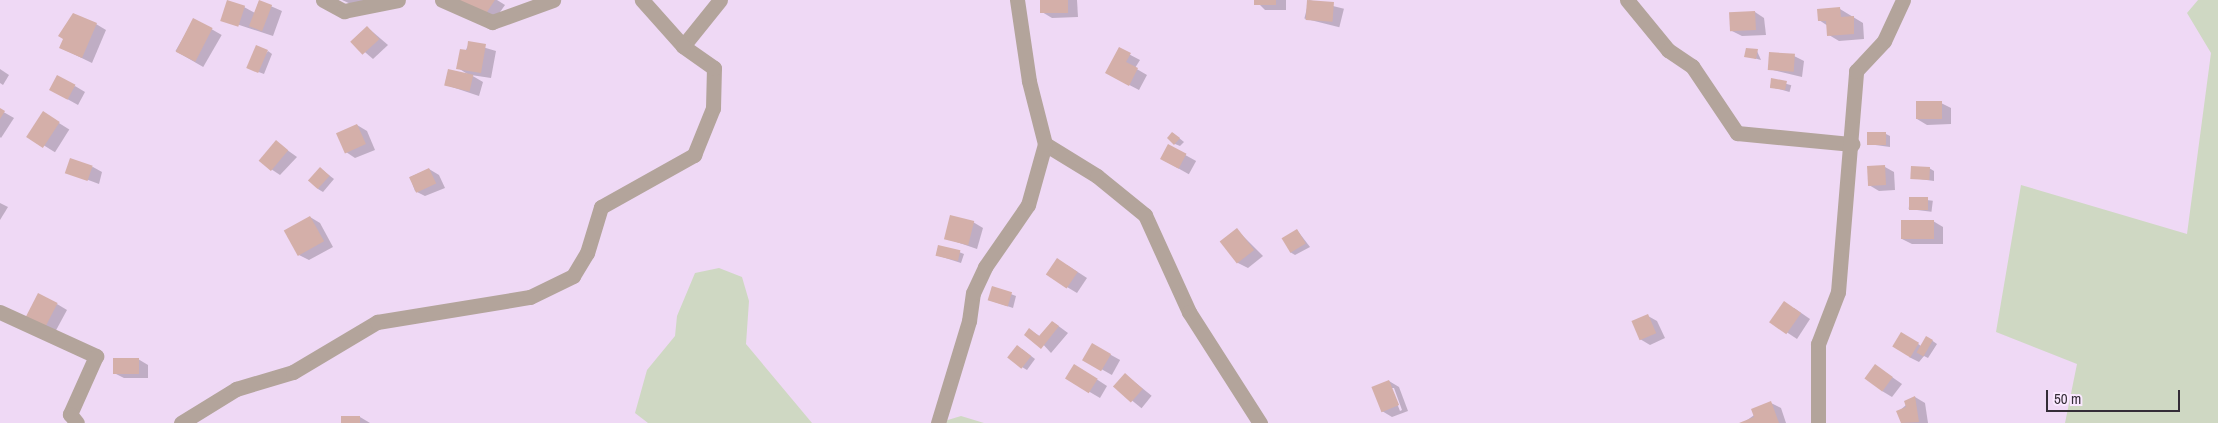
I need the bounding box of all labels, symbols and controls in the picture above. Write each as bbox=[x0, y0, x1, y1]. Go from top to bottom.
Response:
scale bar bbox=[2048, 380, 2182, 412]
text: 50 m bbox=[2054, 388, 2081, 409]

